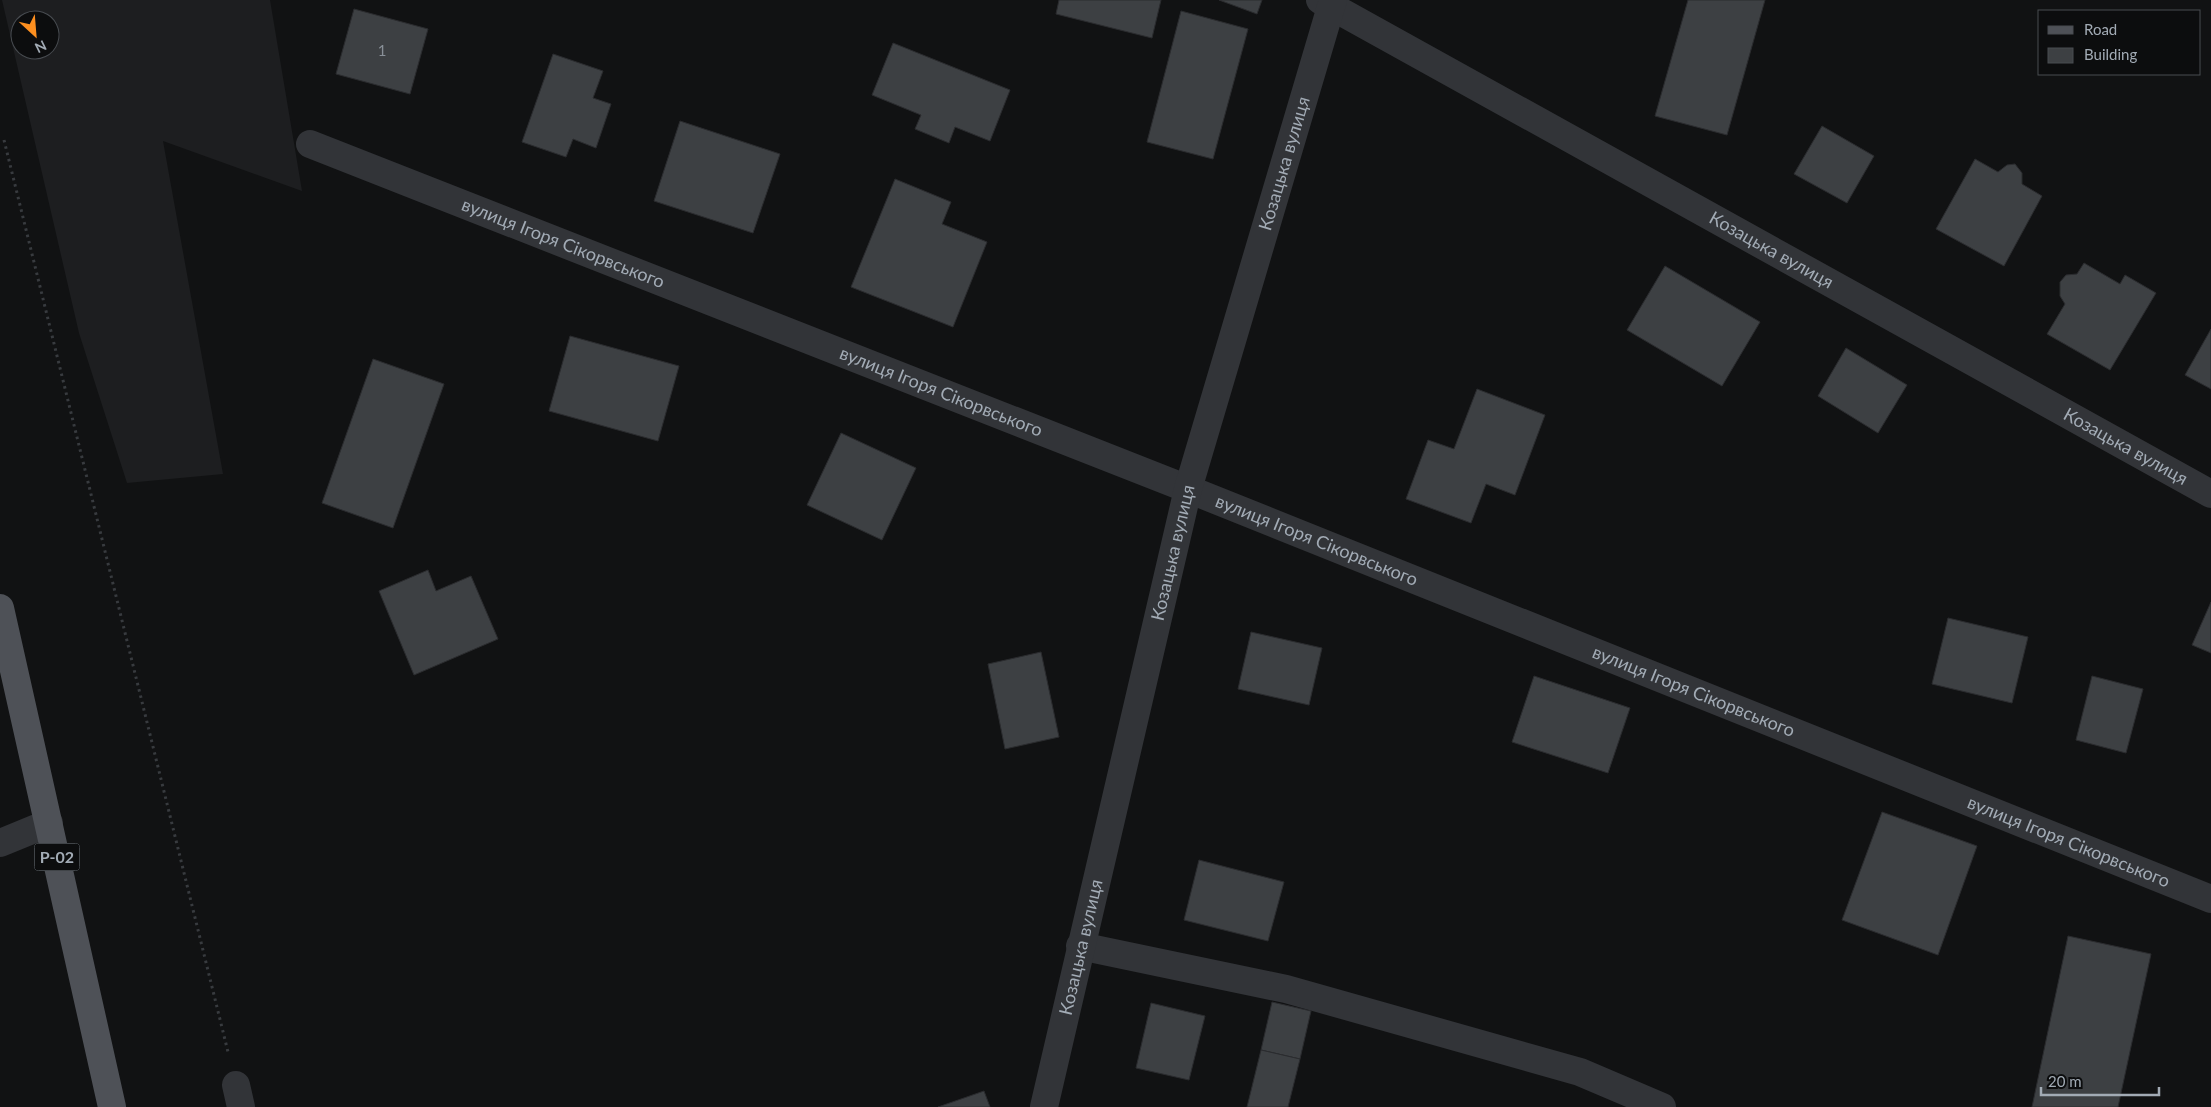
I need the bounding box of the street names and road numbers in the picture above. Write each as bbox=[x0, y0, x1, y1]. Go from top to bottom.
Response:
street label: Козацька вулиця bbox=[1253, 94, 1314, 233]
street label: вулиця Ігоря Сікорвського bbox=[459, 193, 668, 292]
street label: Козацька вулиця bbox=[1706, 206, 1838, 293]
street label: вулиця Ігоря Сікорвського bbox=[837, 341, 1046, 441]
street label: Козацька вулиця bbox=[2060, 402, 2192, 489]
street label: Козацька вулиця bbox=[1146, 483, 1199, 623]
street label: вулиця Ігоря Сікорвського bbox=[1213, 489, 1422, 590]
street label: вулиця Ігоря Сікорвського bbox=[1589, 640, 1798, 741]
street label: вулиця Ігоря Сікорвського bbox=[1964, 791, 2173, 891]
road number: Р-02 bbox=[34, 844, 80, 870]
street label: Козацька вулиця bbox=[1054, 877, 1107, 1017]

